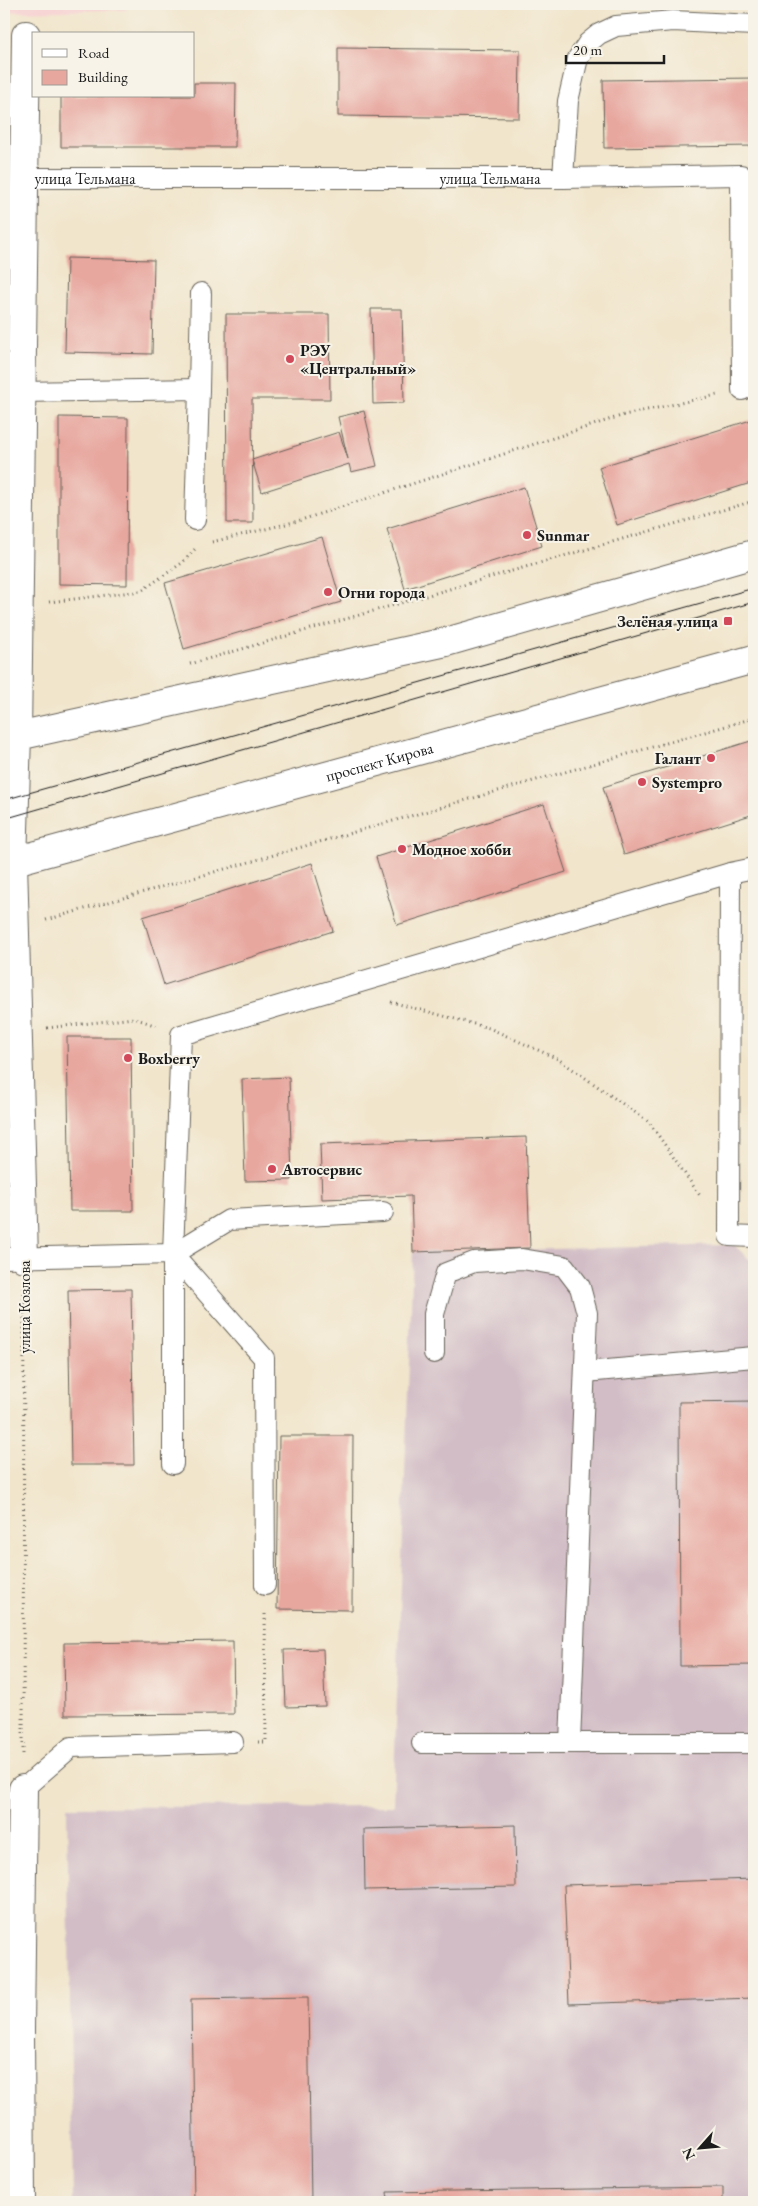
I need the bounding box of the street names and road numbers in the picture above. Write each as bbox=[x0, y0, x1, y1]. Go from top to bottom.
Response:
street label: улица Тельмана bbox=[34, 168, 136, 189]
street label: улица Тельмана bbox=[439, 168, 541, 189]
street label: проспект Кирова bbox=[323, 737, 436, 786]
street label: улица Козлова bbox=[14, 1260, 35, 1354]

